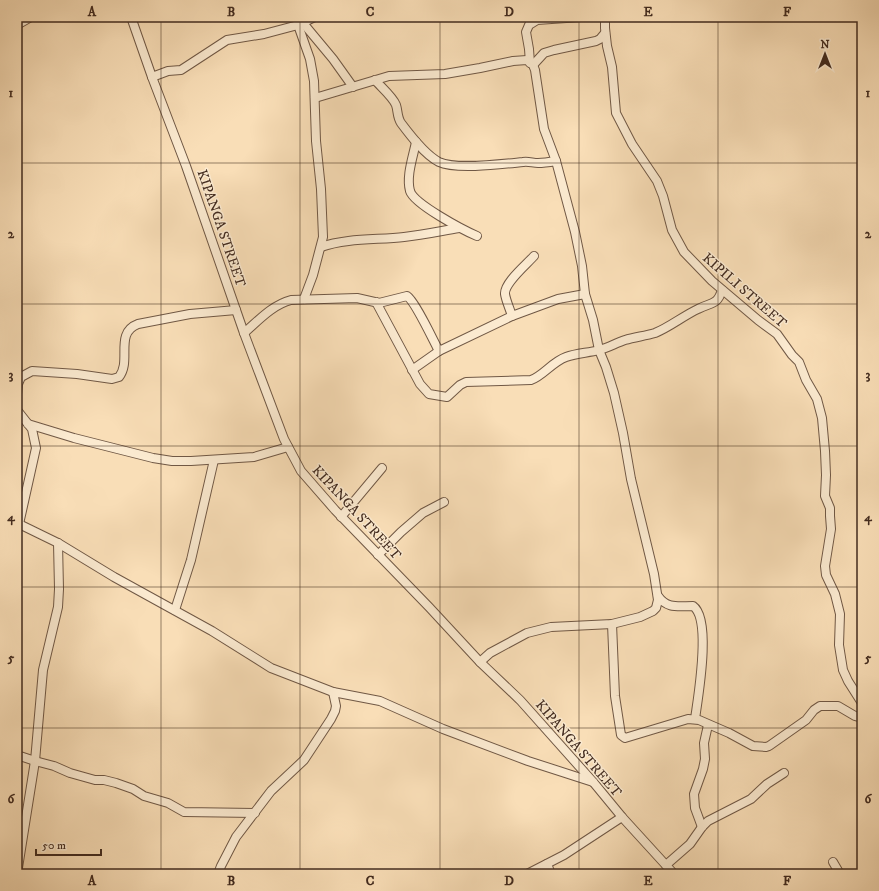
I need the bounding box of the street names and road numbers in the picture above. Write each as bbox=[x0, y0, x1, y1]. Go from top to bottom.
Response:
street label: KIPANGA STREET bbox=[193, 167, 250, 290]
street label: KIPILI STREET bbox=[698, 249, 791, 333]
street label: KIPANGA STREET bbox=[308, 462, 405, 564]
street label: KIPANGA STREET bbox=[531, 696, 626, 801]

